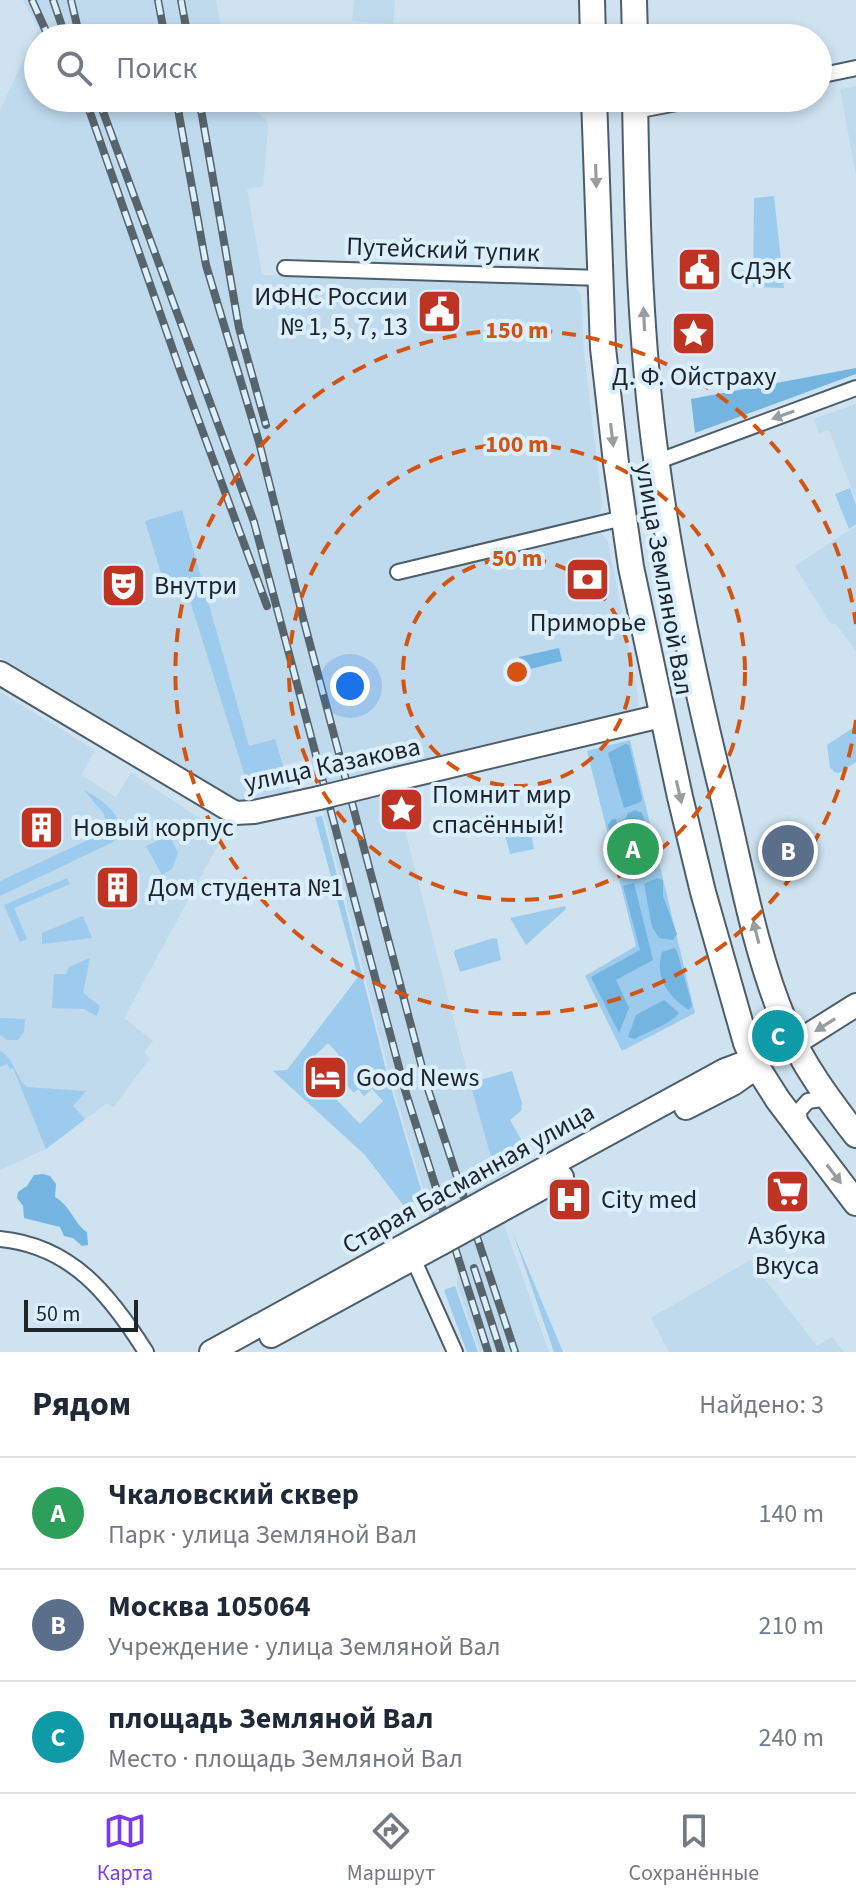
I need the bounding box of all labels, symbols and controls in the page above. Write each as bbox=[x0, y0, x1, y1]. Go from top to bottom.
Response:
search box bbox=[24, 24, 832, 112]
icon: search bbox=[52, 46, 96, 90]
text: Поиск bbox=[116, 47, 197, 90]
one-way arrow bbox=[590, 164, 603, 189]
street label: Путейский тупик bbox=[346, 228, 540, 271]
public building icon: СДЭК bbox=[675, 246, 723, 294]
place label: СДЭК bbox=[730, 252, 791, 289]
place label: ИФНС России № 1, 5, 7, 13 bbox=[254, 278, 408, 345]
public building icon: ИФНС России № 1, 5, 7, 13 bbox=[415, 287, 463, 335]
one-way arrow bbox=[637, 306, 650, 331]
place icon: Д. Ф. Ойстраху bbox=[670, 309, 718, 357]
text: 150 m bbox=[485, 313, 549, 348]
place label: Д. Ф. Ойстраху bbox=[612, 358, 776, 395]
one-way arrow bbox=[771, 409, 795, 422]
one-way arrow bbox=[606, 423, 619, 448]
text: 100 m bbox=[485, 427, 549, 462]
street label: улица Земляной Вал bbox=[626, 460, 703, 698]
text: 50 m bbox=[492, 541, 542, 576]
bank icon: Приморье bbox=[564, 555, 612, 603]
theatre icon: Внутри bbox=[99, 561, 147, 609]
place label: Внутри bbox=[154, 567, 237, 604]
place label: Приморье bbox=[530, 604, 646, 641]
centre of rings bbox=[503, 658, 531, 686]
your location bbox=[330, 666, 370, 706]
street label: улица Казакова bbox=[241, 728, 424, 801]
place label: Помнит мир спасённый! bbox=[432, 776, 571, 843]
one-way arrow bbox=[673, 779, 686, 804]
place icon: Помнит мир спасённый! bbox=[377, 785, 425, 833]
building icon: Новый корпус bbox=[18, 803, 66, 851]
place label: Новый корпус bbox=[73, 809, 234, 846]
pin: A bbox=[607, 819, 659, 879]
pin: B bbox=[762, 821, 814, 881]
building icon: Дом студента №1 bbox=[93, 863, 141, 911]
place label: Дом студента №1 bbox=[148, 869, 343, 906]
one-way arrow bbox=[750, 919, 762, 944]
pin: C bbox=[752, 1006, 804, 1066]
one-way arrow bbox=[815, 1017, 836, 1032]
hotel icon: Good News bbox=[301, 1053, 349, 1101]
place label: Good News bbox=[356, 1059, 479, 1096]
street label: Старая Басманная улица bbox=[335, 1094, 601, 1263]
one-way arrow bbox=[826, 1163, 842, 1185]
supermarket icon: Азбука Вкуса bbox=[763, 1168, 811, 1216]
hospital icon: City med bbox=[546, 1175, 594, 1223]
place label: City med bbox=[601, 1181, 697, 1218]
place label: Азбука Вкуса bbox=[748, 1217, 826, 1284]
scale bar bbox=[24, 1296, 138, 1332]
text: 50 m bbox=[36, 1298, 81, 1330]
text: Рядом bbox=[32, 1380, 131, 1429]
text: Найдено: 3 bbox=[699, 1386, 824, 1423]
text: Чкаловский сквер bbox=[108, 1473, 359, 1516]
text: A bbox=[51, 1495, 65, 1532]
text: 140 m bbox=[758, 1495, 824, 1532]
text: Парк · улица Земляной Вал bbox=[108, 1516, 417, 1553]
text: Москва 105064 bbox=[108, 1585, 311, 1628]
text: B bbox=[50, 1607, 66, 1644]
text: 210 m bbox=[758, 1607, 824, 1644]
text: Учреждение · улица Земляной Вал bbox=[108, 1628, 500, 1665]
text: площадь Земляной Вал bbox=[108, 1697, 433, 1740]
text: C bbox=[50, 1719, 66, 1756]
text: 240 m bbox=[758, 1719, 824, 1756]
text: Место · площадь Земляной Вал bbox=[108, 1740, 463, 1777]
tab: Карта bbox=[97, 1809, 153, 1889]
tab: Маршрут bbox=[347, 1809, 435, 1889]
tab: Сохранённые bbox=[629, 1809, 759, 1889]

